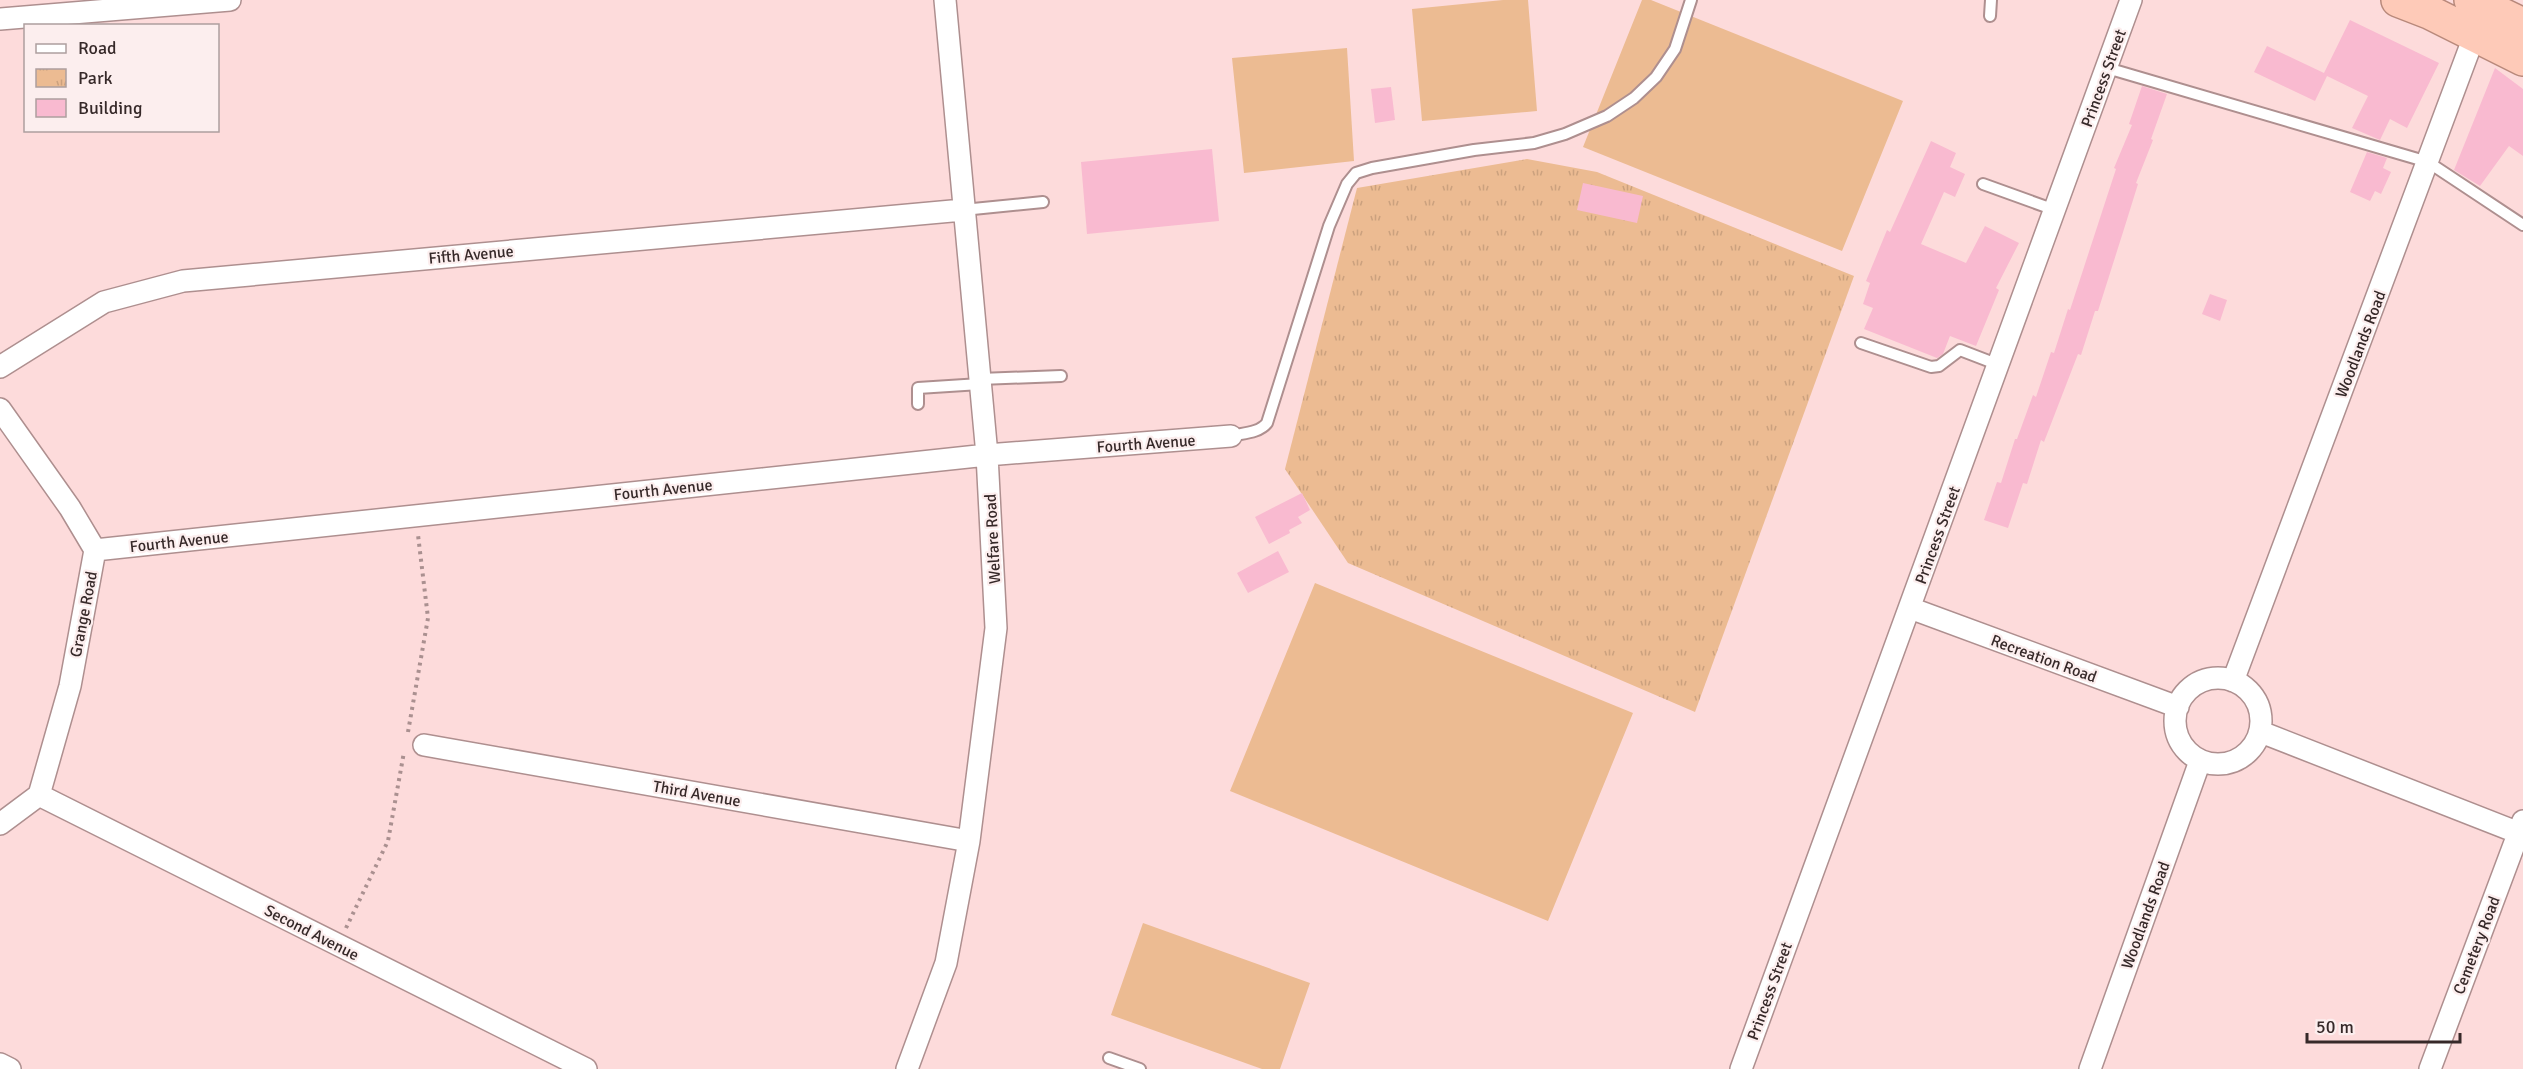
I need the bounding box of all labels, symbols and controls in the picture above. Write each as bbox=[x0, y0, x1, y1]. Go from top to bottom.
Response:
legend bbox=[24, 24, 219, 132]
street label: Princess Street bbox=[2077, 26, 2131, 130]
text: Road bbox=[78, 37, 117, 59]
text: Park bbox=[78, 67, 113, 89]
text: Building bbox=[78, 97, 142, 119]
street label: Fifth Avenue bbox=[428, 241, 514, 269]
street label: Woodlands Road bbox=[2331, 288, 2391, 401]
street label: Fourth Avenue bbox=[1096, 431, 1196, 457]
street label: Fourth Avenue bbox=[613, 475, 713, 505]
street label: Princess Street bbox=[1911, 483, 1965, 587]
street label: Welfare Road bbox=[981, 493, 1005, 585]
street label: Fourth Avenue bbox=[129, 527, 229, 557]
street label: Grange Road bbox=[66, 570, 102, 659]
street label: Recreation Road bbox=[1988, 630, 2099, 687]
street label: Third Avenue bbox=[651, 776, 742, 812]
street label: Woodlands Road bbox=[2117, 859, 2175, 972]
street label: Cemetery Road bbox=[2449, 894, 2505, 997]
street label: Second Avenue bbox=[261, 900, 362, 965]
street label: Princess Street bbox=[1743, 939, 1797, 1043]
scale bar bbox=[2307, 1006, 2460, 1044]
text: 50 m bbox=[2316, 1016, 2354, 1038]

